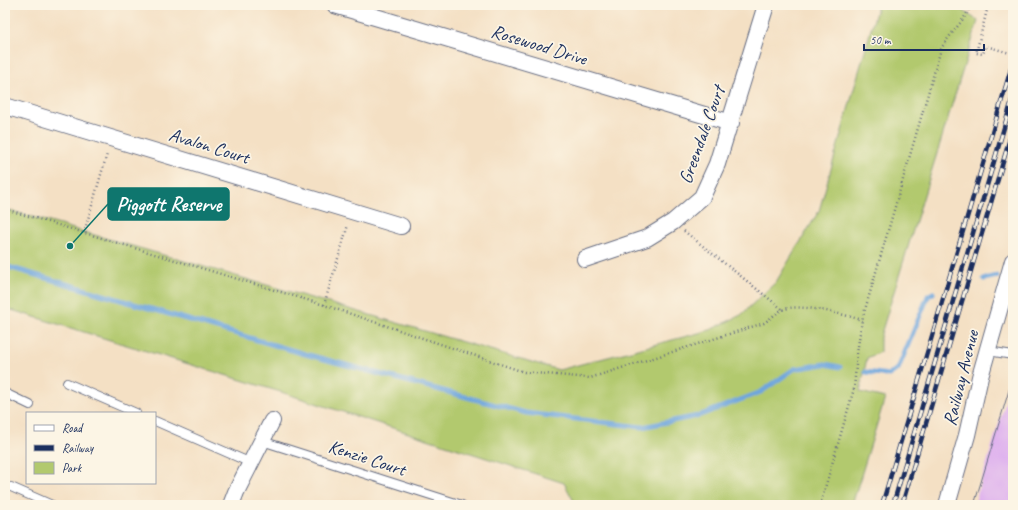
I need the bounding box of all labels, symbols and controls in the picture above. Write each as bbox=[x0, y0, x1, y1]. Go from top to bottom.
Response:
street label: Rosewood Drive bbox=[488, 19, 591, 71]
scale bar bbox=[864, 26, 984, 52]
text: 50 m bbox=[870, 32, 892, 48]
street label: Greendale Court bbox=[673, 80, 732, 187]
street label: Avalon Court bbox=[166, 122, 254, 170]
callout: Piggott Reserve bbox=[108, 188, 229, 220]
text: Piggott Reserve bbox=[117, 192, 223, 217]
street label: Railway Avenue bbox=[938, 326, 985, 428]
legend bbox=[26, 412, 156, 484]
text: Road bbox=[62, 420, 84, 436]
street label: Kenzie Court bbox=[325, 434, 410, 482]
text: Railway bbox=[62, 440, 94, 456]
text: Park bbox=[62, 460, 83, 476]

